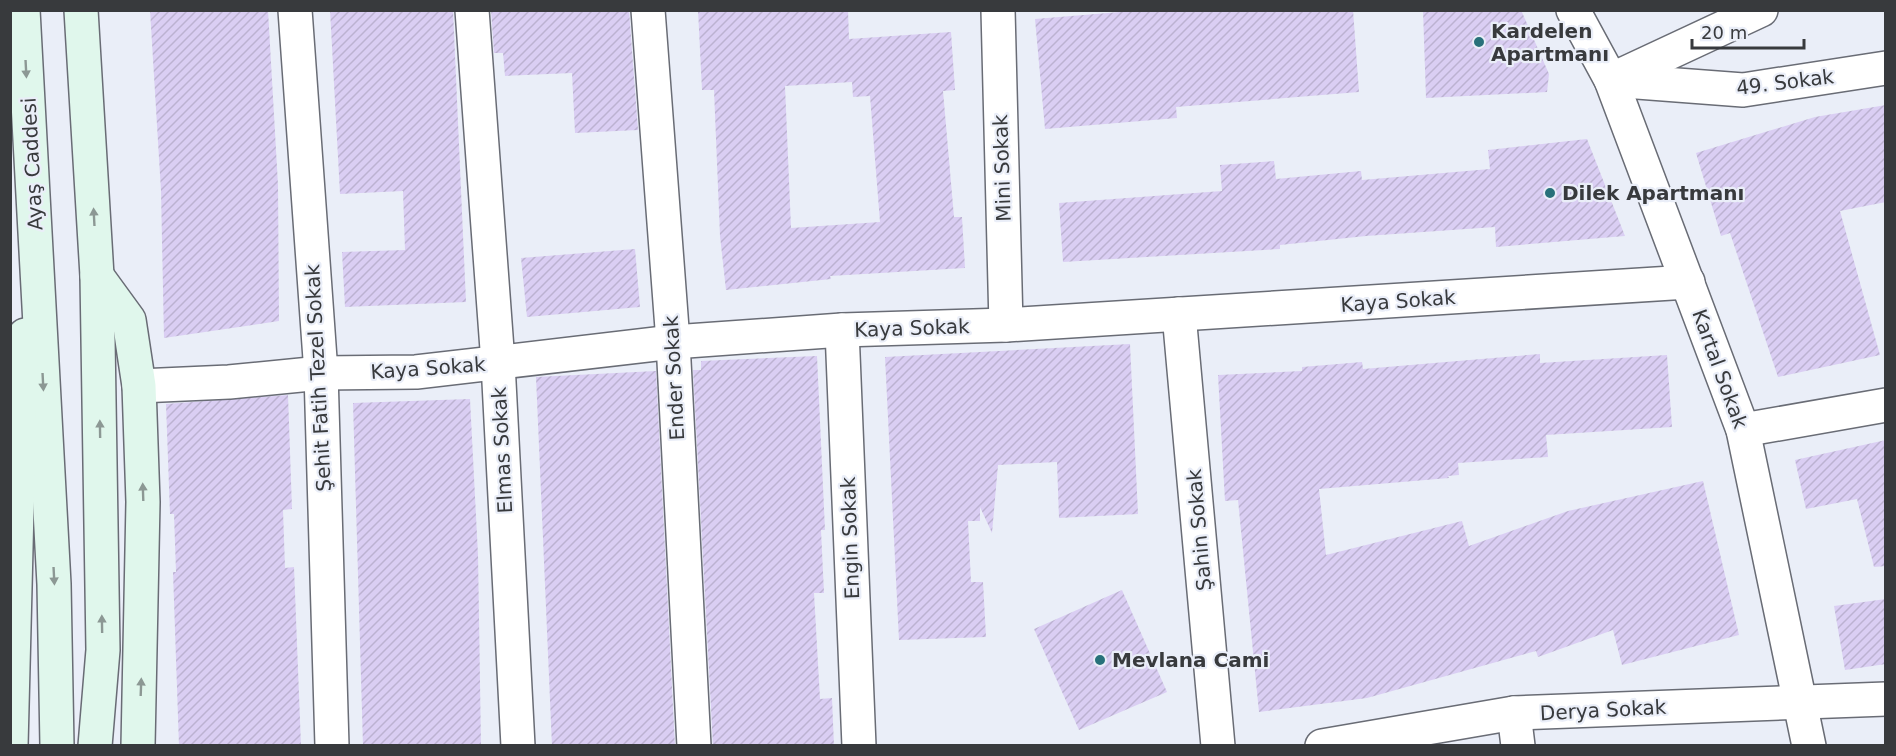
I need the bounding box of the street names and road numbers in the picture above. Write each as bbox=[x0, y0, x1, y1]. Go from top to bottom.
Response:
street label: 49. Sokak bbox=[1735, 64, 1836, 100]
street label: Ayaş Caddesi bbox=[17, 97, 47, 231]
street label: Mini Sokak bbox=[988, 113, 1016, 222]
street label: Şehit Fatih Tezel Sokak bbox=[300, 263, 336, 492]
street label: Kaya Sokak bbox=[1340, 285, 1457, 317]
street label: Kartal Sokak bbox=[1687, 306, 1753, 432]
street label: Kaya Sokak bbox=[854, 314, 971, 342]
street label: Ender Sokak bbox=[659, 315, 689, 441]
street label: Kaya Sokak bbox=[370, 352, 487, 384]
street label: Elmas Sokak bbox=[487, 386, 517, 514]
street label: Şahin Sokak bbox=[1182, 468, 1216, 592]
street label: Engin Sokak bbox=[836, 476, 864, 600]
street label: Derya Sokak bbox=[1539, 695, 1667, 725]

